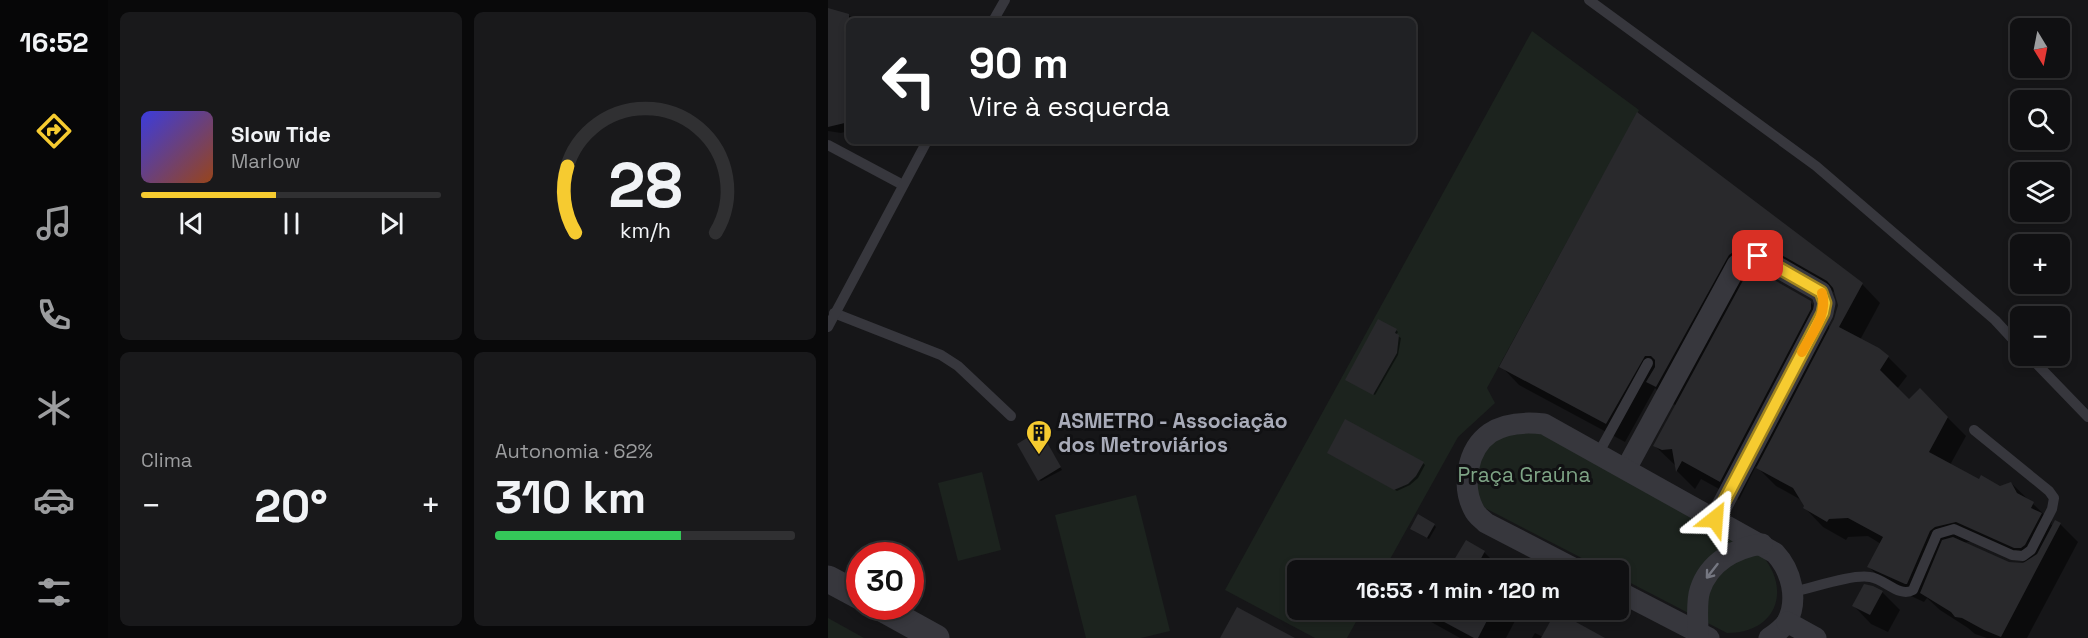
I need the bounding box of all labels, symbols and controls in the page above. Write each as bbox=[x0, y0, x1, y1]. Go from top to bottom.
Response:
north arrow bbox=[2010, 18, 2070, 78]
map controls bbox=[2010, 18, 2070, 366]
text: 16:52 bbox=[20, 25, 88, 60]
text: 90 m bbox=[969, 37, 1069, 90]
icon: left bbox=[870, 42, 948, 120]
text: Vire à esquerda bbox=[969, 89, 1170, 124]
button: search bbox=[2010, 90, 2070, 150]
icon: directions bbox=[33, 110, 75, 152]
text: Slow Tide bbox=[231, 120, 331, 148]
text: 28 bbox=[608, 146, 682, 225]
text: Marlow bbox=[231, 148, 300, 174]
button: layers bbox=[2010, 162, 2070, 222]
icon: music bbox=[33, 202, 75, 244]
icon: previous bbox=[175, 207, 208, 240]
icon: pause bbox=[275, 207, 308, 240]
icon: next bbox=[375, 207, 408, 240]
text: km/h bbox=[619, 217, 671, 244]
pin bbox=[1732, 230, 1783, 281]
button: + bbox=[2010, 234, 2070, 294]
icon: arrive bbox=[1741, 239, 1774, 272]
icon: phone bbox=[33, 294, 75, 336]
button: − bbox=[2010, 306, 2070, 366]
icon: climate bbox=[33, 387, 75, 429]
place label: ASMETRO - Associação dos Metroviários bbox=[1058, 407, 1288, 458]
building icon: ASMETRO - Associação dos Metroviários bbox=[1024, 418, 1054, 456]
text: Autonomia · 62% bbox=[495, 438, 653, 464]
text: Clima bbox=[141, 447, 192, 473]
park label: Praça Graúna bbox=[1457, 461, 1591, 488]
text: 310 km bbox=[495, 469, 646, 526]
text: 20° bbox=[254, 478, 328, 535]
icon: car bbox=[33, 479, 75, 521]
text: − bbox=[141, 485, 161, 527]
text: + bbox=[421, 485, 441, 527]
position arrow bbox=[1683, 487, 1747, 551]
speed limit sign: 30 bbox=[846, 542, 924, 620]
one-way arrow bbox=[1706, 562, 1719, 578]
icon: filters bbox=[33, 571, 75, 613]
text: 16:53 · 1 min · 120 m bbox=[1356, 576, 1560, 604]

